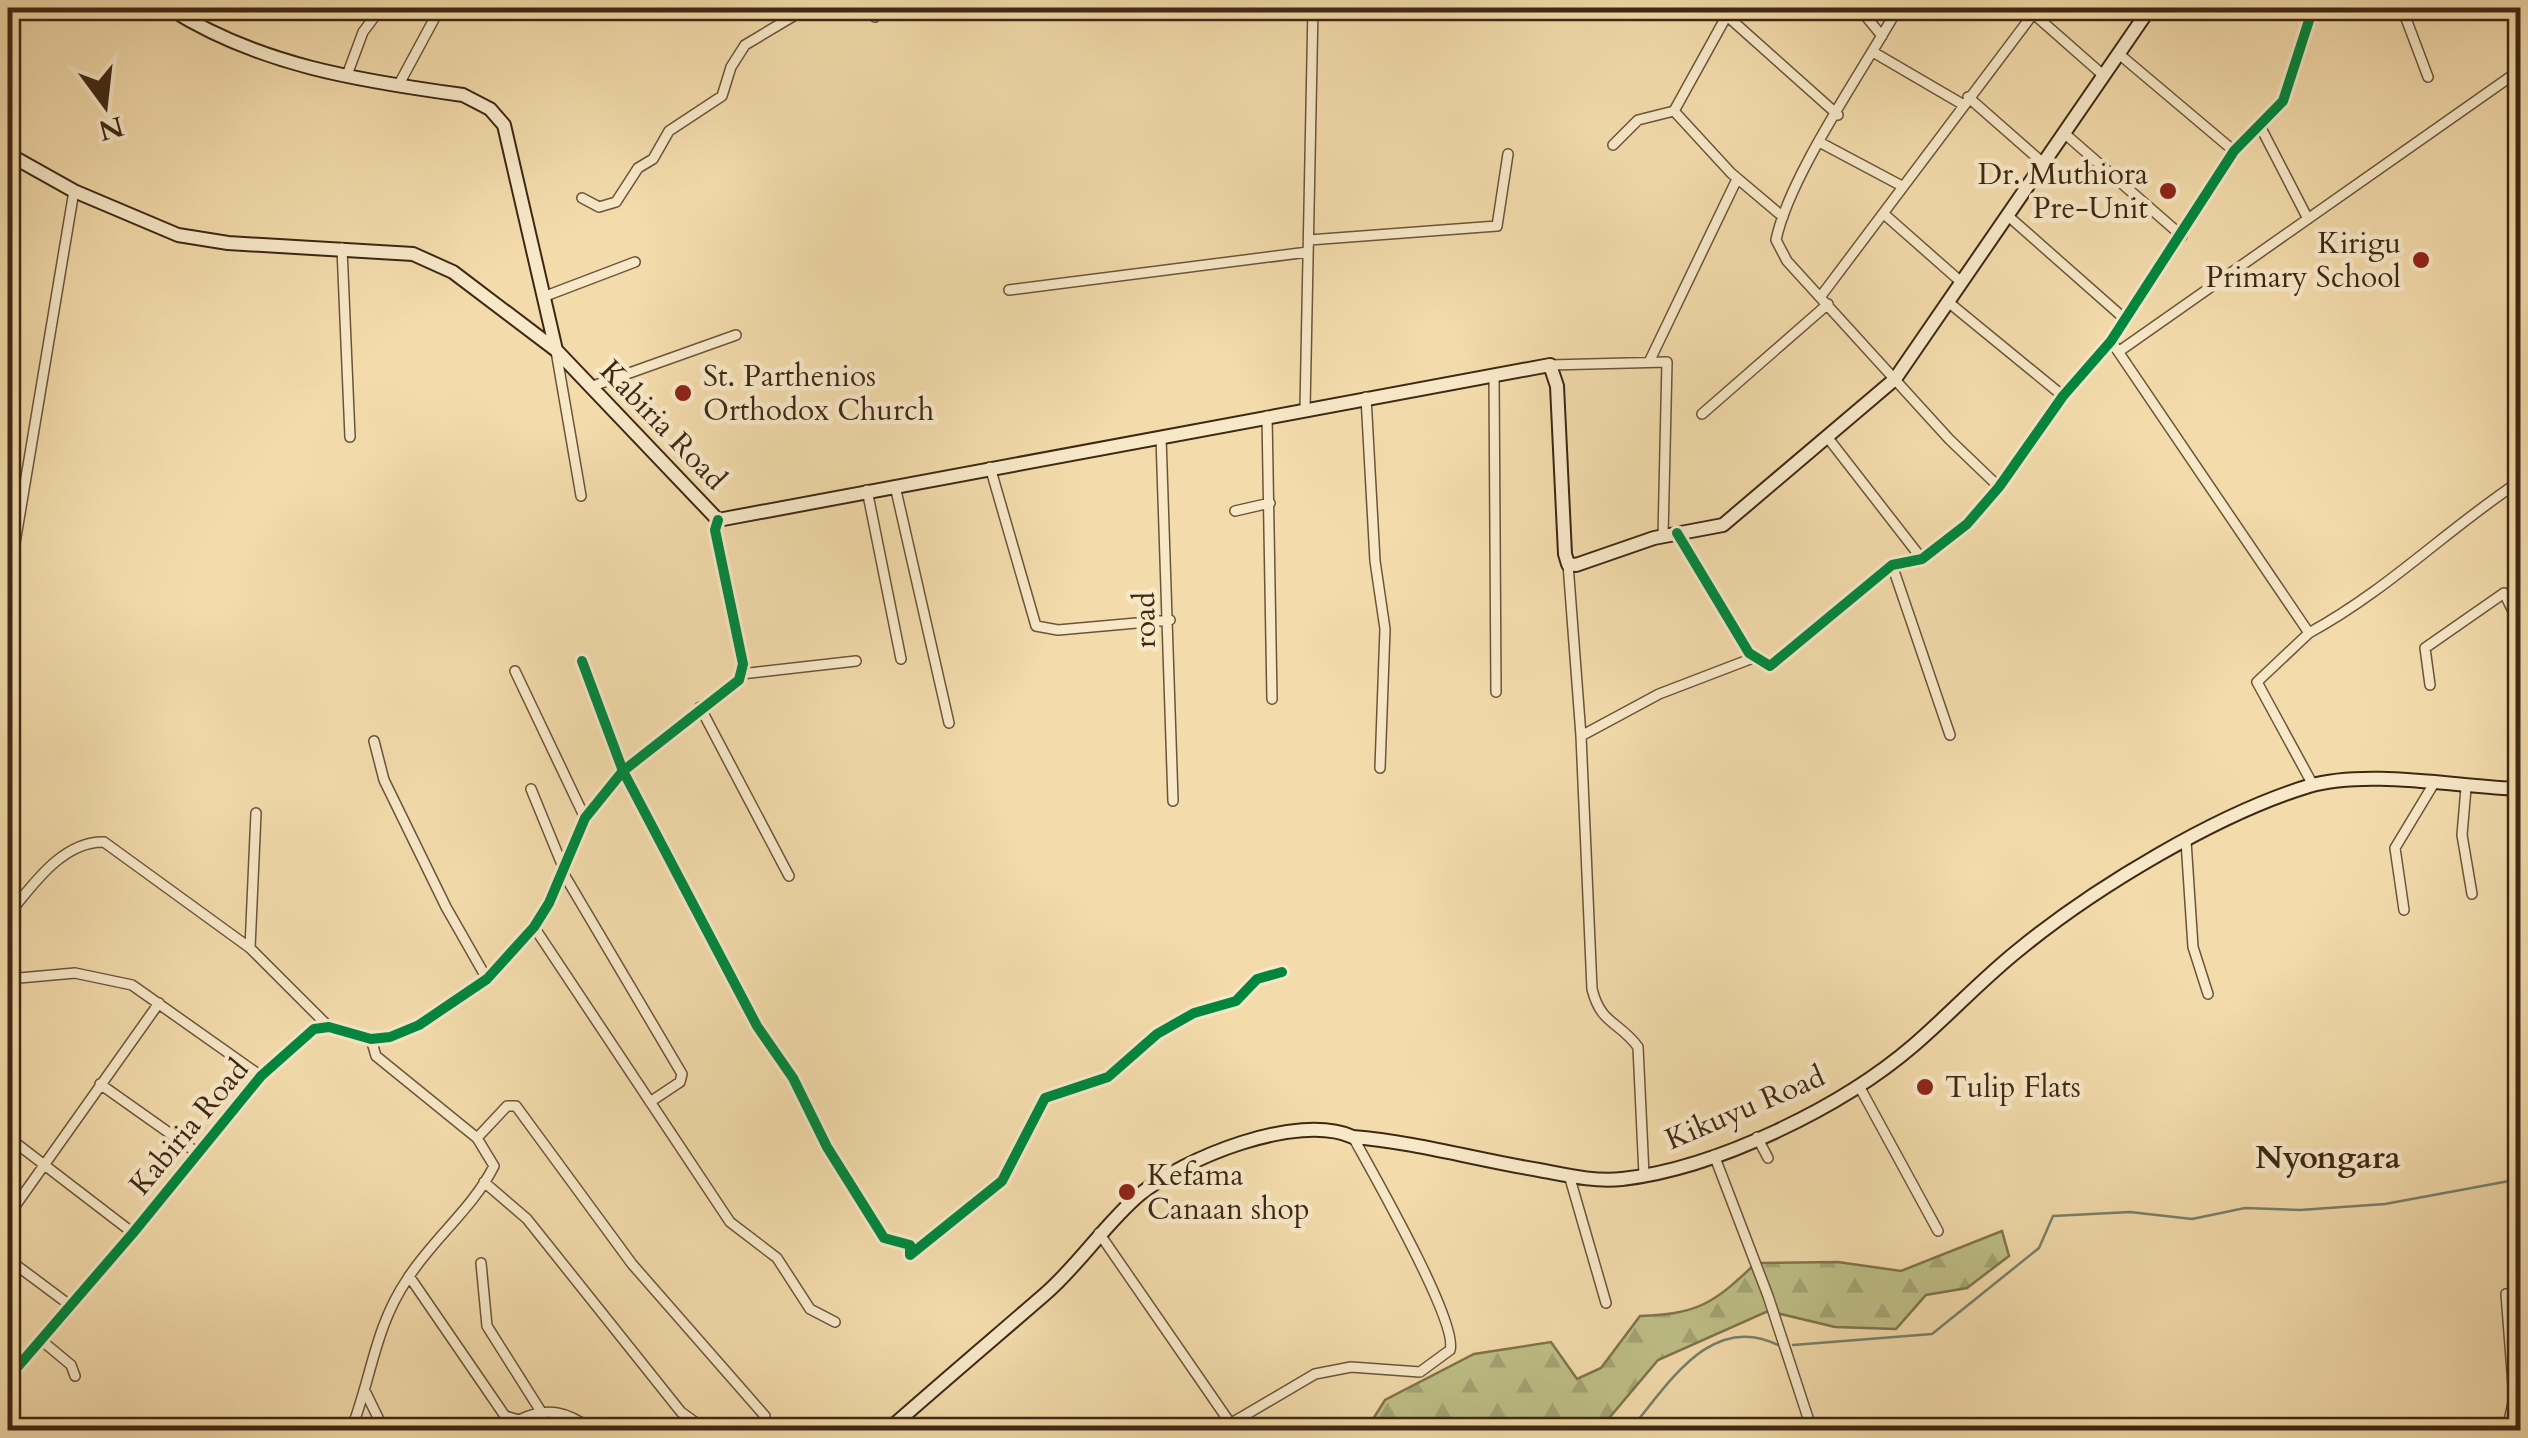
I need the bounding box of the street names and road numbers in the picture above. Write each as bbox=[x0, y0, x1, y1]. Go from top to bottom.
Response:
street label: Kabiria Road bbox=[591, 351, 735, 499]
street label: road bbox=[1124, 592, 1166, 648]
street label: Kabiria Road bbox=[120, 1050, 258, 1204]
street label: Kikuyu Road bbox=[1659, 1056, 1831, 1160]

